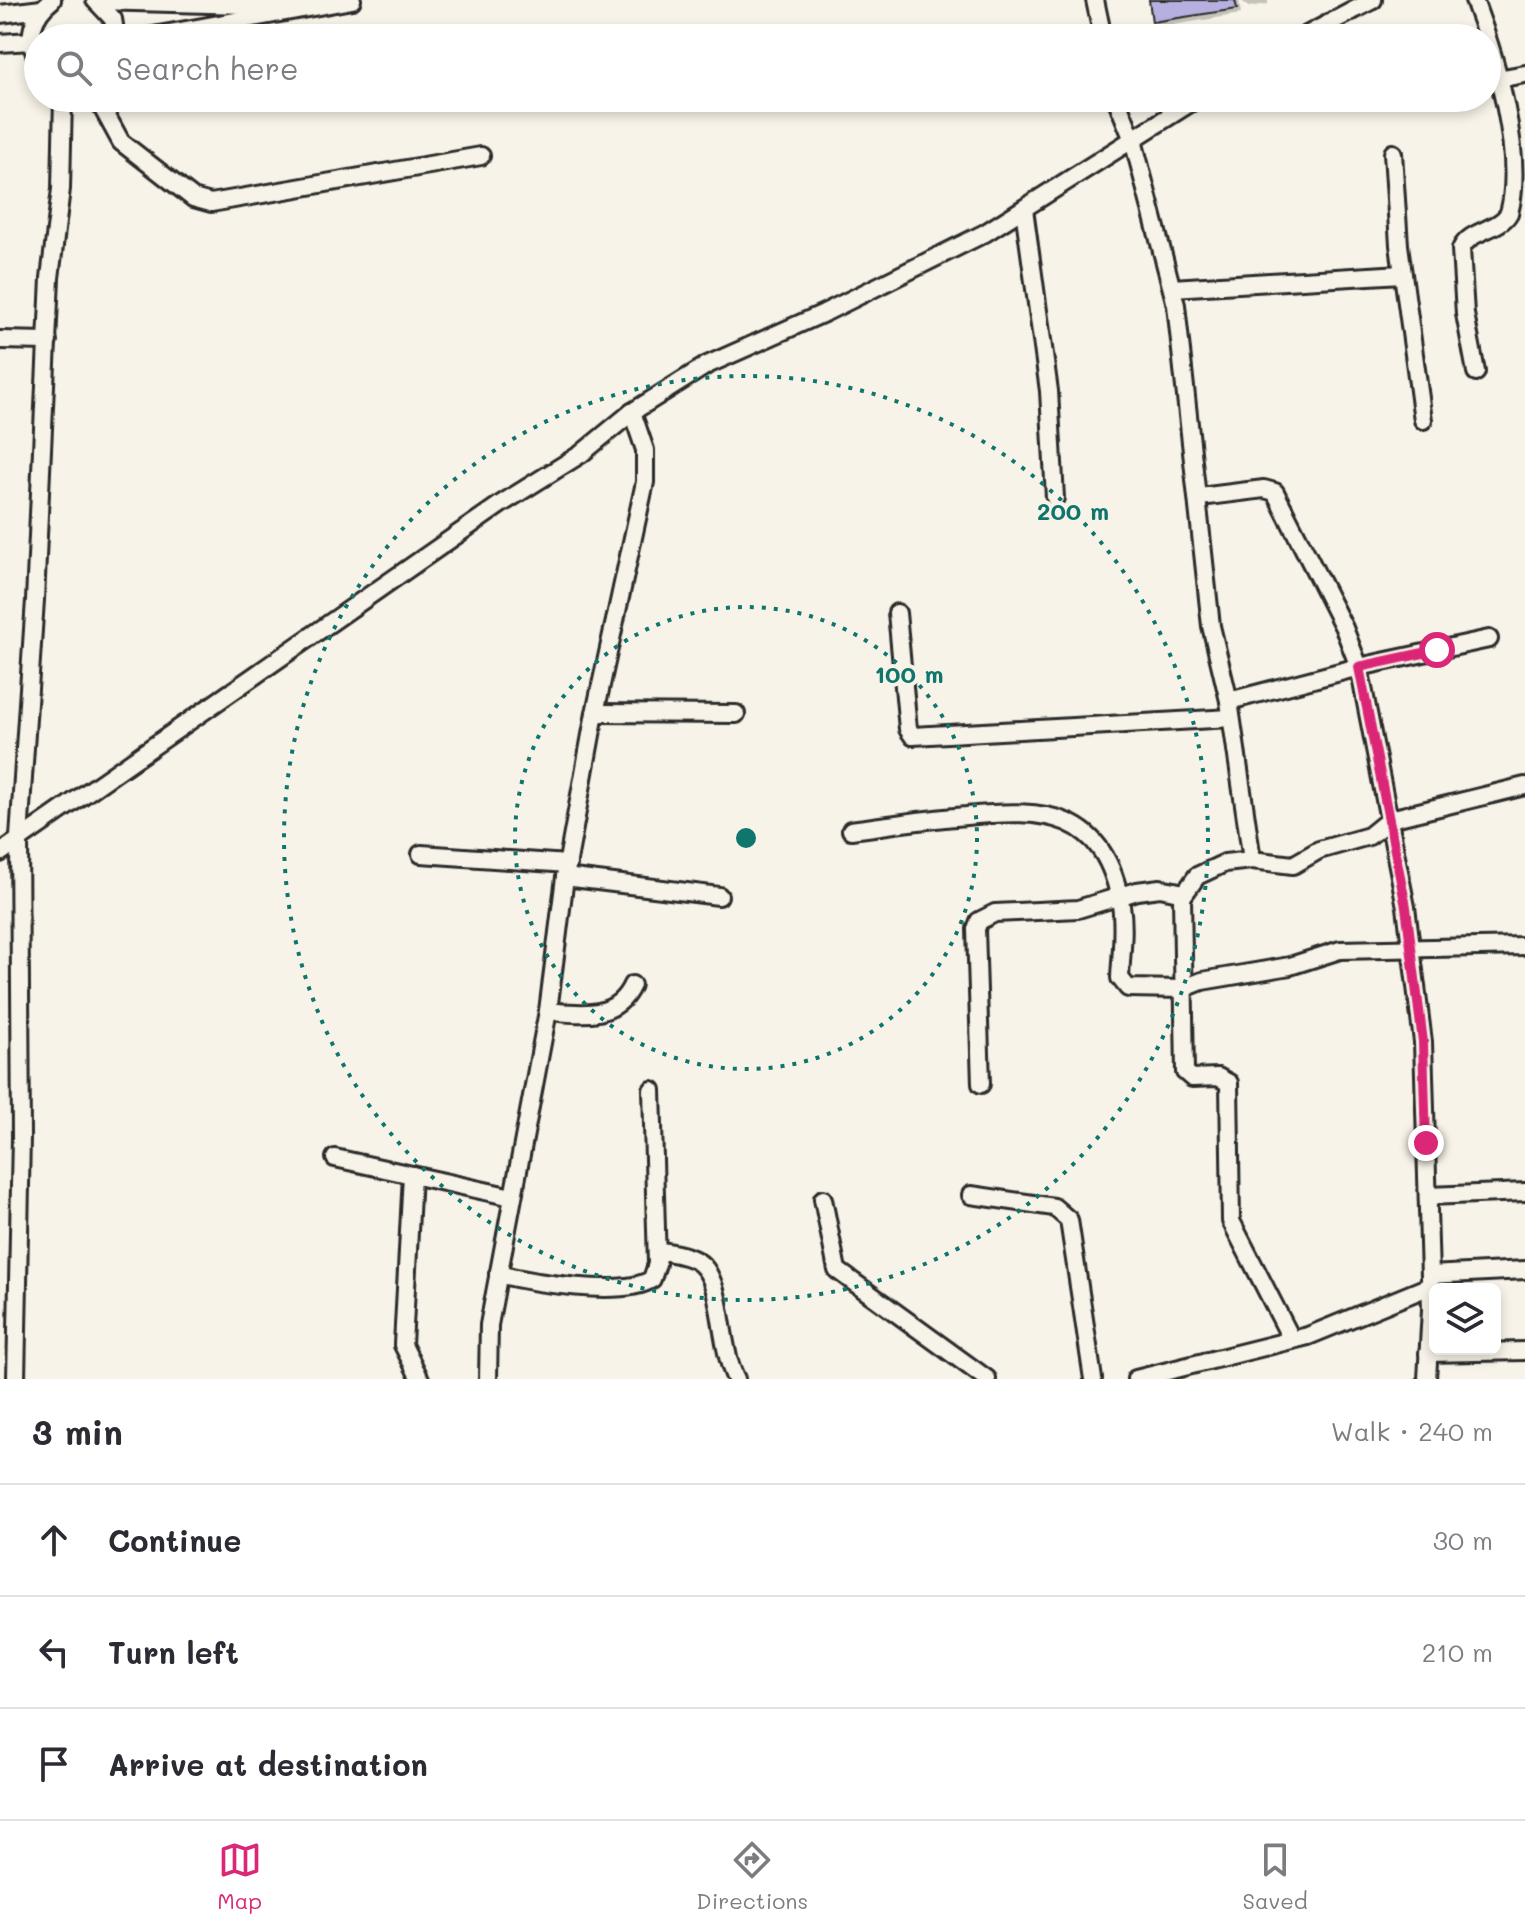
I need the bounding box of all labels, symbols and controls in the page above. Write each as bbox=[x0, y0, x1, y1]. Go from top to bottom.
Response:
search box bbox=[24, 24, 1501, 112]
icon: search bbox=[52, 46, 96, 90]
text: Search here bbox=[116, 48, 299, 88]
text: 200 m bbox=[1037, 495, 1109, 526]
route start bbox=[1419, 632, 1455, 668]
text: 100 m bbox=[874, 658, 944, 689]
centre of rings bbox=[732, 824, 760, 852]
route end bbox=[1408, 1125, 1444, 1161]
map controls bbox=[1429, 1283, 1501, 1355]
button: layers bbox=[1429, 1283, 1501, 1355]
text: 3 min bbox=[32, 1409, 123, 1454]
text: Walk · 240 m bbox=[1331, 1414, 1493, 1448]
icon: ahead bbox=[32, 1518, 76, 1562]
text: Continue bbox=[108, 1520, 241, 1560]
text: 30 m bbox=[1433, 1523, 1493, 1557]
icon: left bbox=[32, 1630, 76, 1674]
text: Turn left bbox=[108, 1632, 239, 1672]
text: 210 m bbox=[1422, 1635, 1493, 1669]
icon: arrive bbox=[32, 1742, 76, 1786]
text: Arrive at destination bbox=[108, 1744, 428, 1784]
tab: Map bbox=[217, 1838, 262, 1915]
tab: Directions bbox=[696, 1838, 808, 1915]
tab: Saved bbox=[1243, 1838, 1308, 1915]

